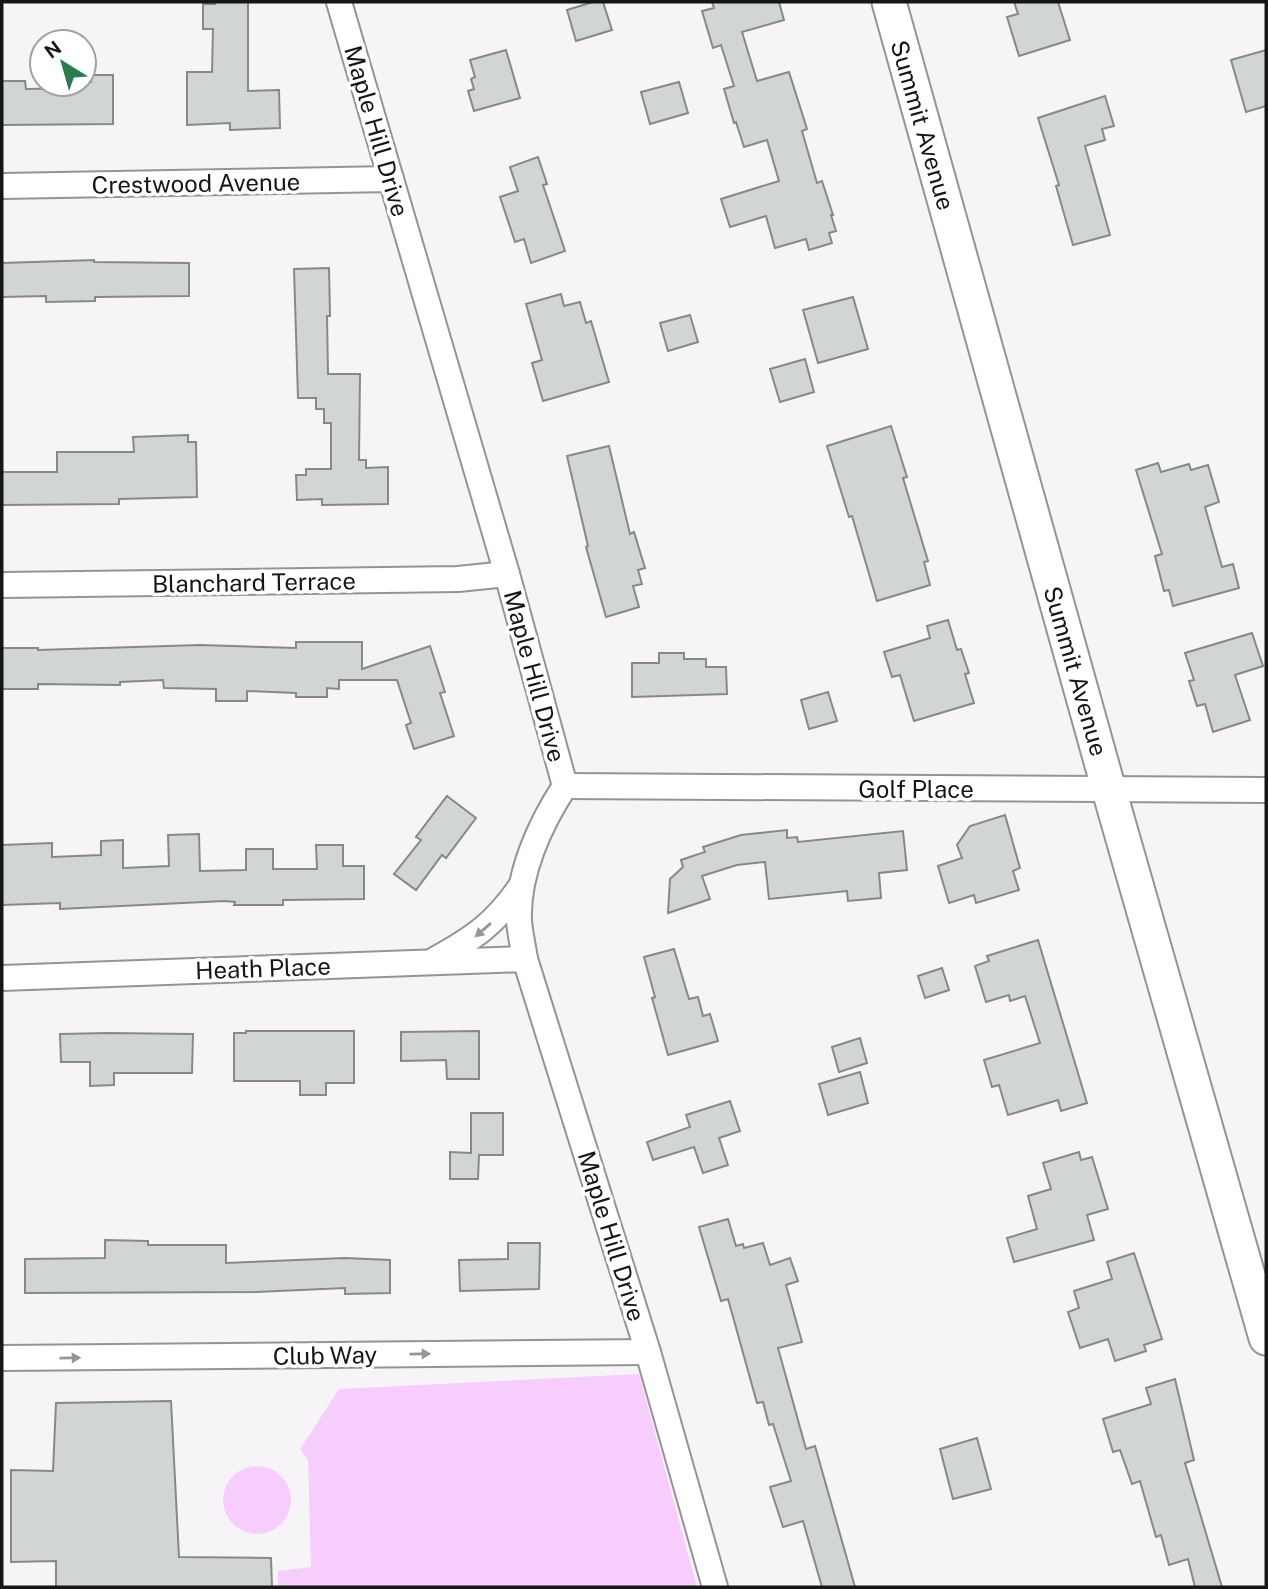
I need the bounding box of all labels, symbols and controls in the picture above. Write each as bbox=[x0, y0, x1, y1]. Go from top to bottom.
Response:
north arrow bbox=[28, 28, 98, 98]
text: N bbox=[40, 36, 65, 63]
street label: Summit Avenue bbox=[885, 37, 961, 213]
street label: Maple Hill Drive bbox=[339, 42, 415, 220]
street label: Crestwood Avenue bbox=[91, 167, 301, 199]
street label: Blanchard Terrace bbox=[152, 566, 356, 598]
street label: Summit Avenue bbox=[1038, 583, 1114, 759]
street label: Maple Hill Drive bbox=[499, 587, 571, 765]
street label: Golf Place bbox=[858, 775, 974, 803]
one-way arrow bbox=[474, 922, 491, 937]
street label: Heath Place bbox=[195, 952, 331, 984]
street label: Maple Hill Drive bbox=[573, 1147, 651, 1325]
street label: Club Way bbox=[273, 1340, 378, 1370]
one-way arrow bbox=[409, 1348, 431, 1360]
one-way arrow bbox=[59, 1352, 81, 1364]

